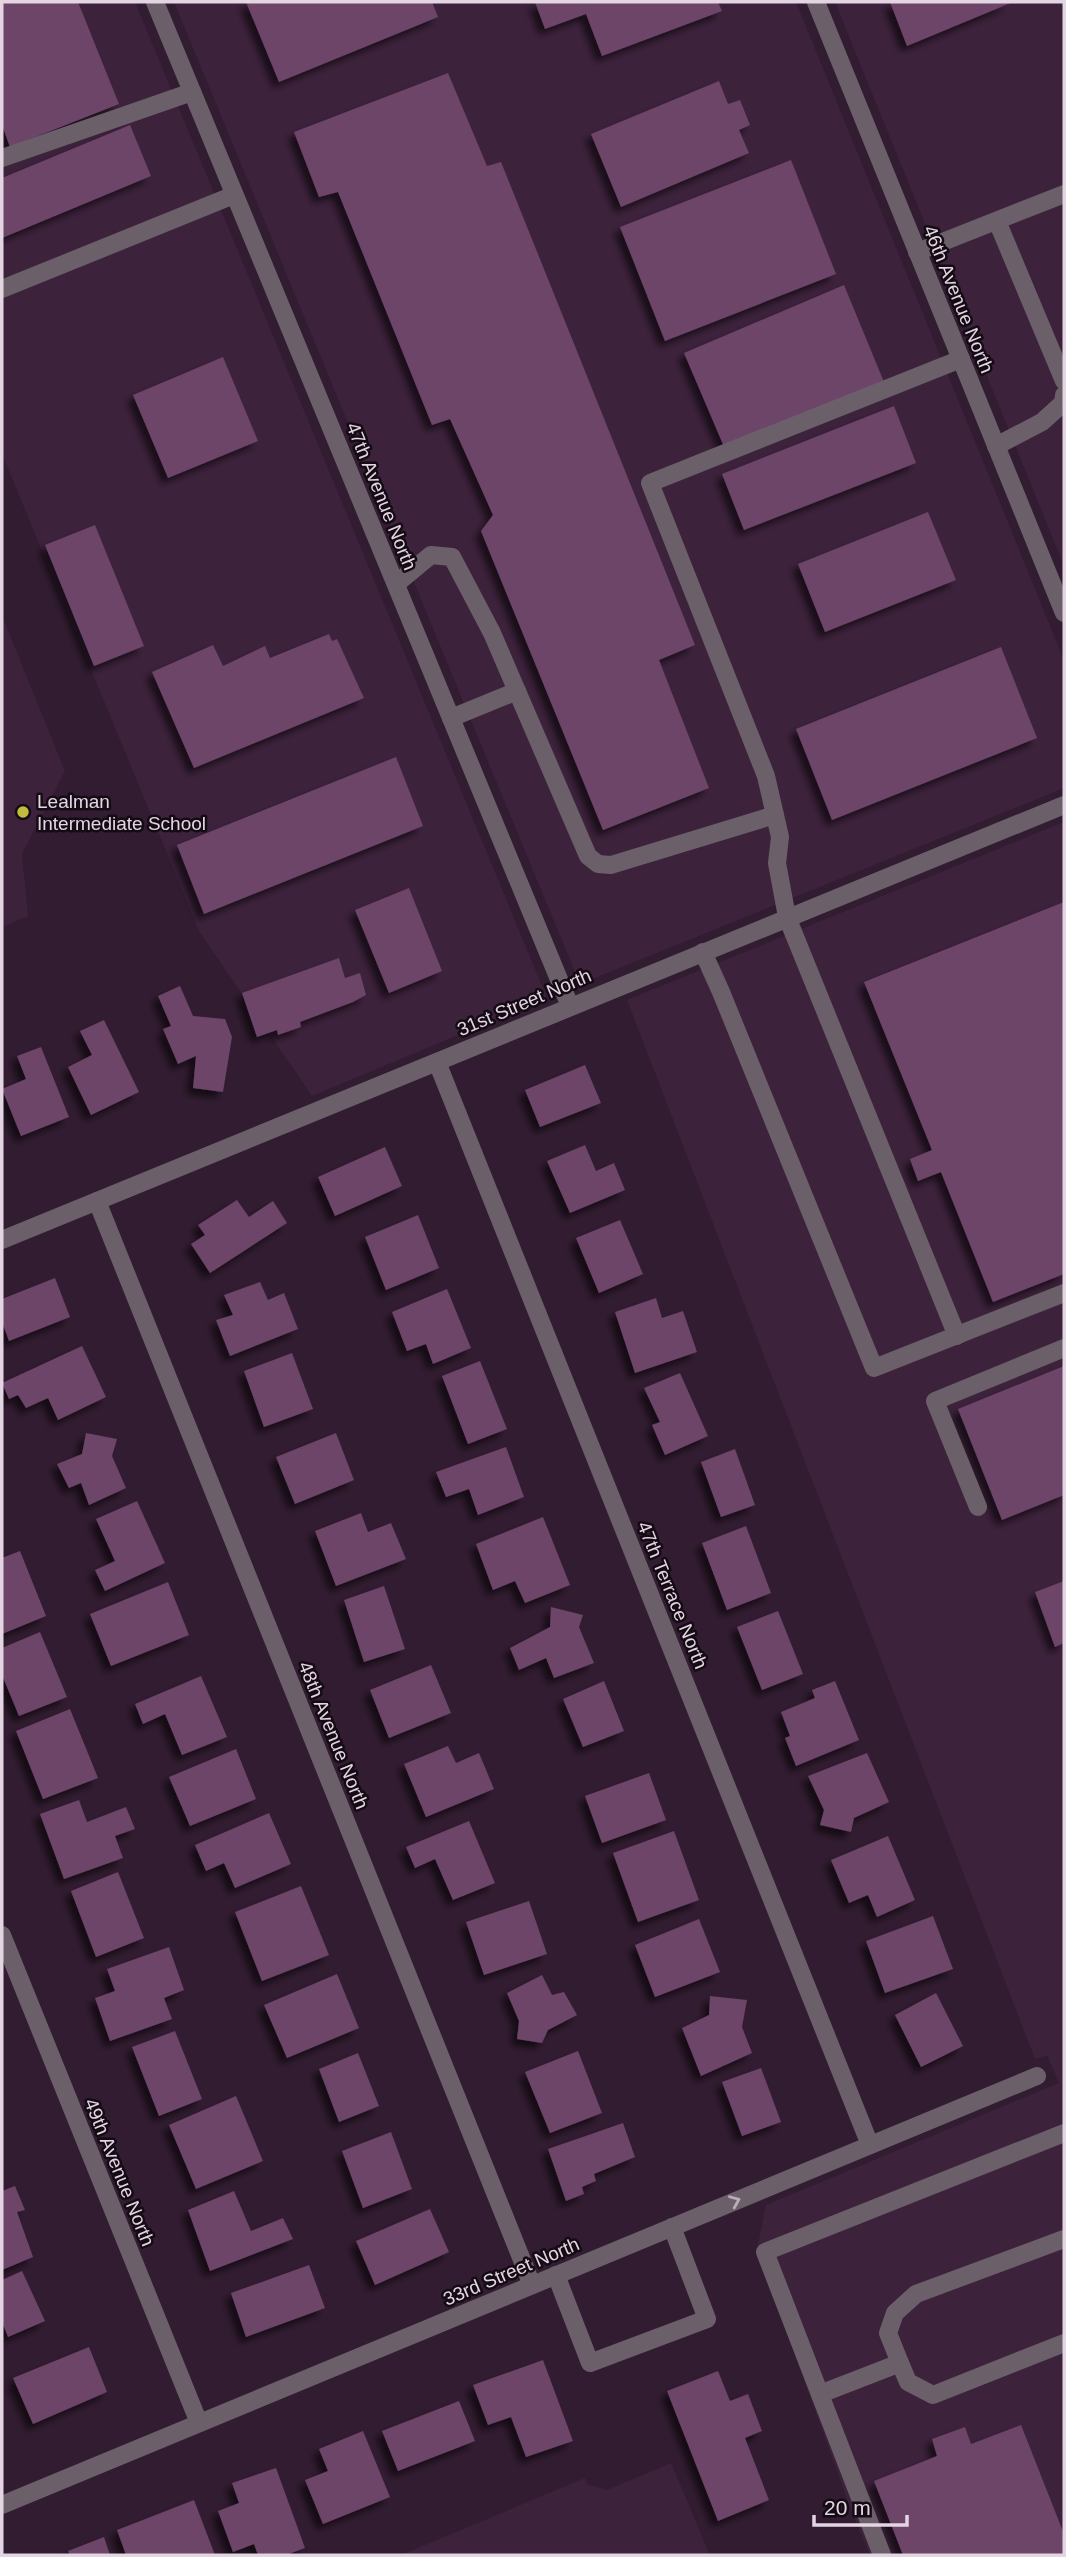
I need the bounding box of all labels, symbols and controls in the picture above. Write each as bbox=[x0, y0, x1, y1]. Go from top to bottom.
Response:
street label: 46th Avenue North bbox=[919, 222, 998, 376]
street label: 47th Avenue North bbox=[342, 419, 421, 573]
place label: Lealman Intermediate School bbox=[37, 791, 206, 834]
marker: Lealman Intermediate School bbox=[15, 804, 31, 820]
street label: 31st Street North bbox=[454, 965, 594, 1040]
street label: 47th Terrace North bbox=[633, 1518, 712, 1672]
street label: 48th Avenue North bbox=[294, 1658, 373, 1812]
street label: 49th Avenue North bbox=[80, 2095, 159, 2249]
one-way arrow bbox=[727, 2195, 740, 2209]
street label: 33rd Street North bbox=[440, 2233, 582, 2310]
scale bar bbox=[814, 2484, 907, 2528]
text: 20 m bbox=[824, 2496, 871, 2519]

